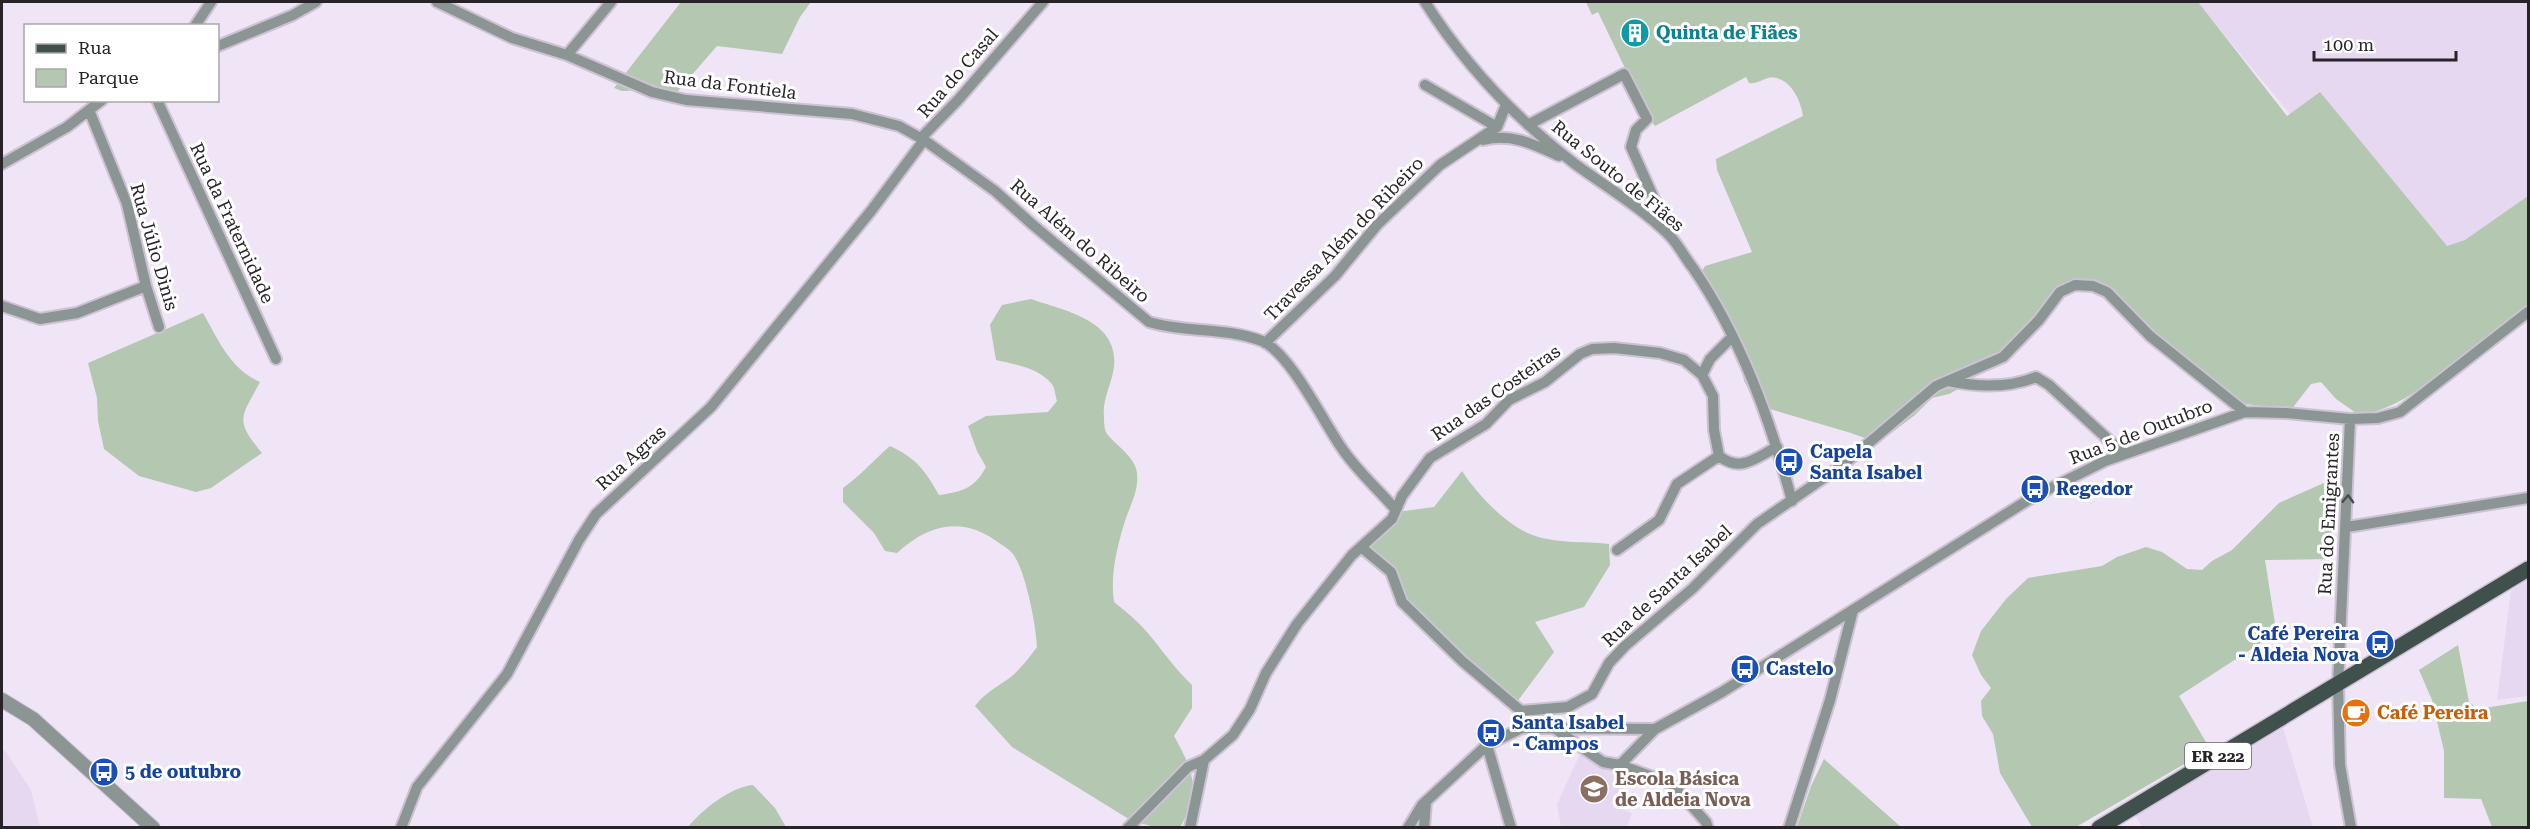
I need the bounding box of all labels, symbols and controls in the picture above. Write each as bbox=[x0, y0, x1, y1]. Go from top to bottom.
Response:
building icon: Quinta de Fiães bbox=[1619, 17, 1651, 49]
place label: Quinta de Fiães bbox=[1656, 22, 1798, 43]
street label: Rua do Casal bbox=[913, 23, 1002, 122]
legend bbox=[24, 24, 219, 102]
scale bar bbox=[2314, 24, 2456, 62]
text: 100 m bbox=[2323, 34, 2374, 55]
text: Rua bbox=[78, 37, 111, 58]
street label: Rua da Fontiela bbox=[662, 66, 798, 103]
text: Parque bbox=[78, 67, 139, 88]
street label: Rua Souto de Fiães bbox=[1548, 116, 1689, 235]
street label: Rua da Fraternidade bbox=[186, 139, 279, 306]
street label: Travessa Além do Ribeiro bbox=[1260, 152, 1428, 325]
street label: Rua Além do Ribeiro bbox=[1006, 174, 1154, 307]
street label: Rua Júlio Dinis bbox=[126, 181, 183, 313]
street label: Rua das Costeiras bbox=[1427, 340, 1564, 445]
street label: Rua 5 de Outubro bbox=[2066, 395, 2215, 469]
street label: Rua Agras bbox=[592, 421, 670, 494]
street label: Rua do Emigrantes bbox=[2314, 432, 2343, 596]
place label: Capela Santa Isabel bbox=[1810, 441, 1922, 483]
bus stop icon: Capela Santa Isabel bbox=[1773, 446, 1805, 478]
bus stop icon: Regedor bbox=[2019, 473, 2051, 505]
place label: Regedor bbox=[2056, 478, 2133, 499]
one-way arrow bbox=[2341, 495, 2354, 504]
street label: Rua de Santa Isabel bbox=[1598, 520, 1736, 651]
place label: Café Pereira - Aldeia Nova bbox=[2238, 623, 2359, 665]
bus stop icon: Café Pereira - Aldeia Nova bbox=[2364, 628, 2396, 660]
bus stop icon: Castelo bbox=[1729, 653, 1761, 685]
place label: Castelo bbox=[1766, 658, 1834, 679]
cafe icon: Café Pereira bbox=[2340, 697, 2372, 729]
place label: Café Pereira bbox=[2377, 702, 2489, 723]
place label: Santa Isabel - Campos bbox=[1512, 712, 1624, 754]
bus stop icon: Santa Isabel - Campos bbox=[1475, 717, 1507, 749]
road number: ER 222 bbox=[2185, 743, 2251, 769]
bus stop icon: 5 de outubro bbox=[88, 756, 120, 788]
place label: 5 de outubro bbox=[125, 761, 242, 782]
place label: Escola Básica de Aldeia Nova bbox=[1615, 768, 1751, 810]
school or university icon: Escola Básica de Aldeia Nova bbox=[1578, 773, 1610, 805]

